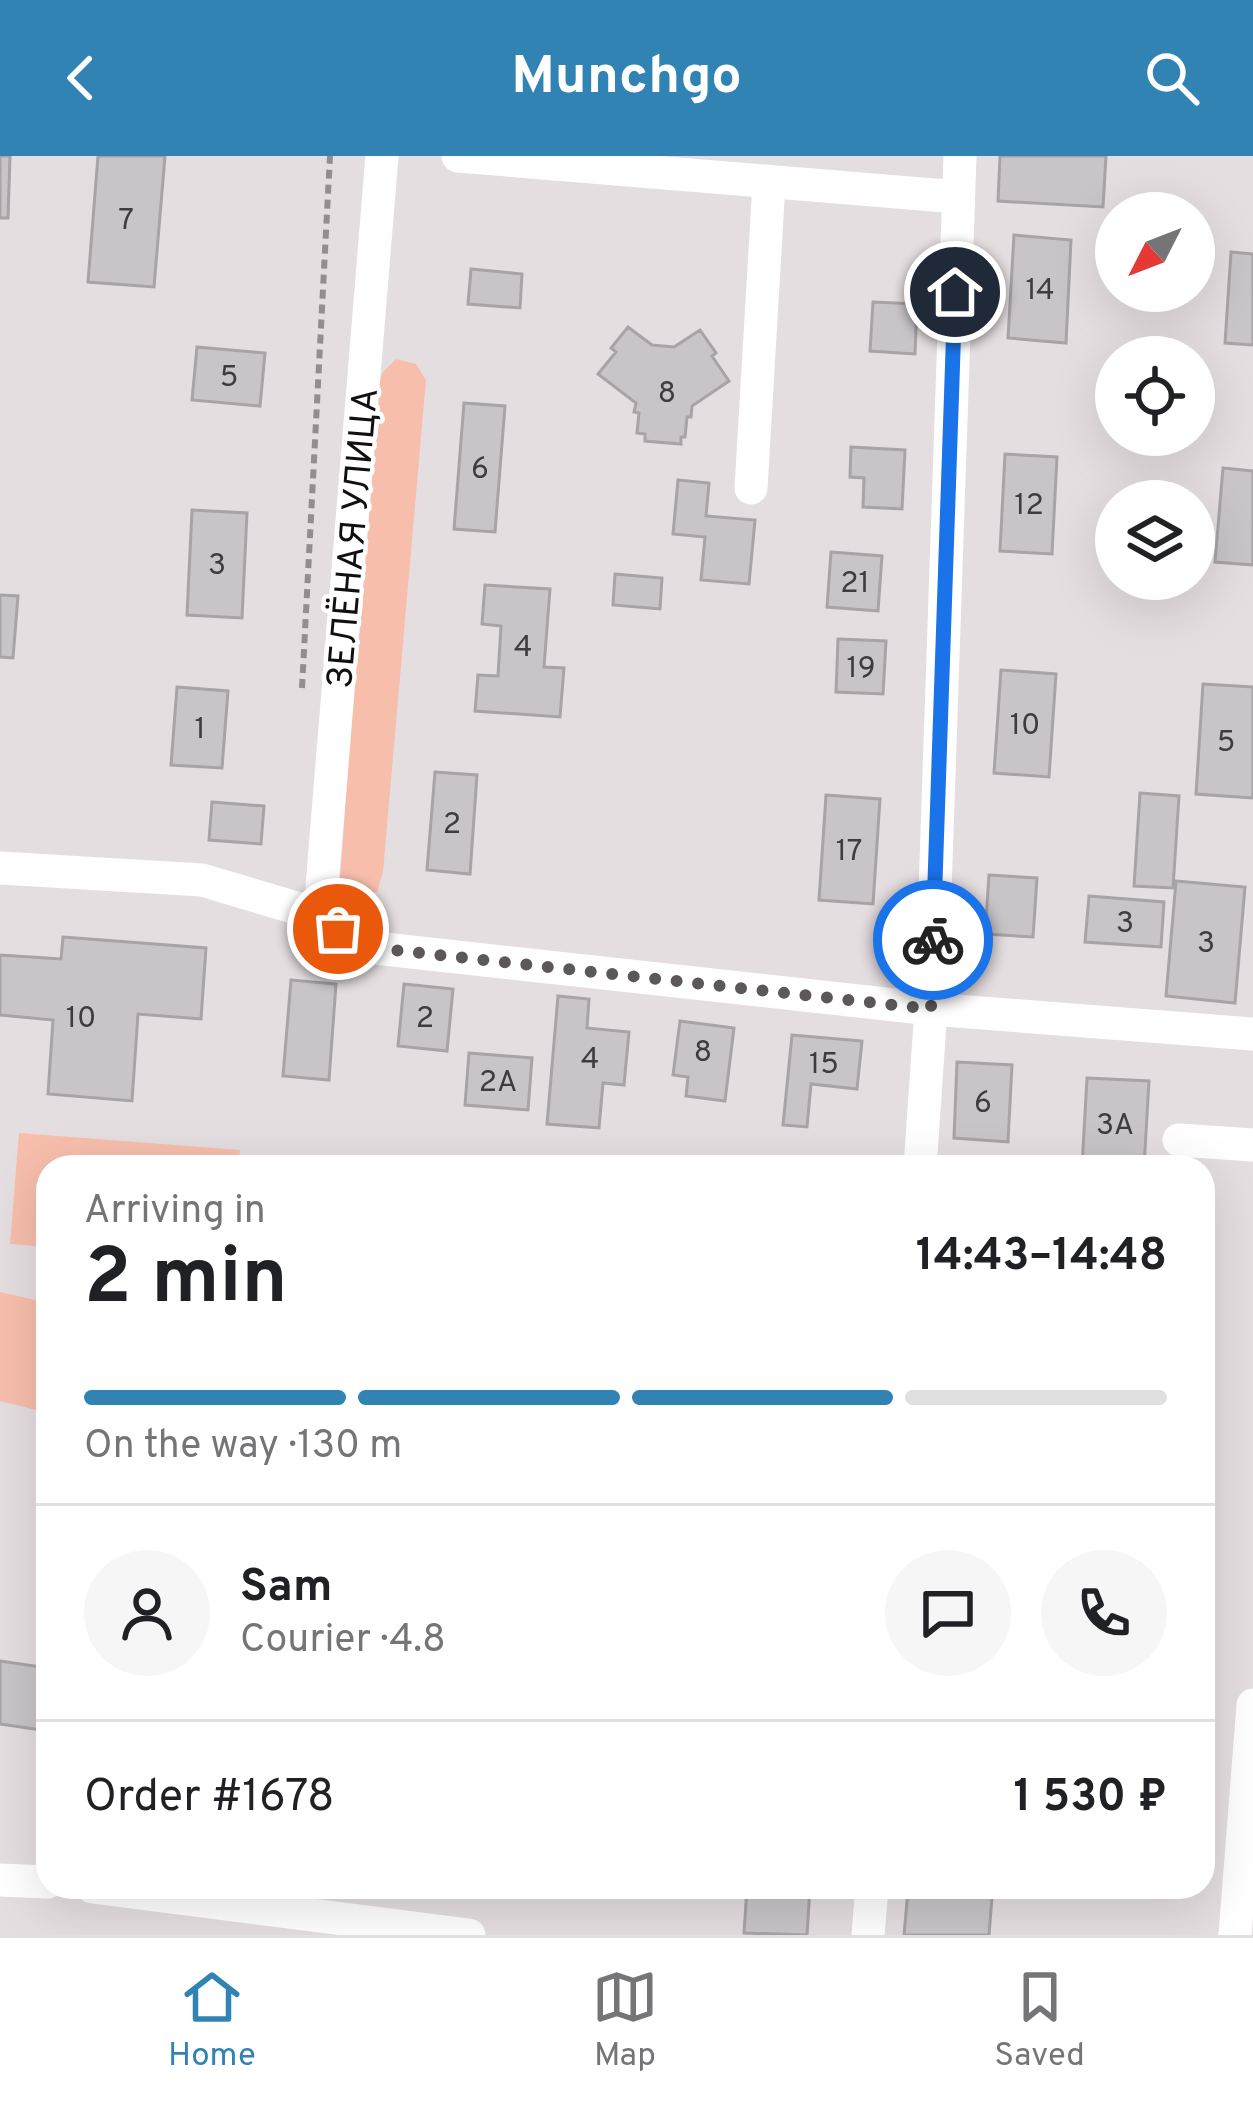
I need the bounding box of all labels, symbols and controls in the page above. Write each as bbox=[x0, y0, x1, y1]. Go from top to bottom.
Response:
text: Munchgo bbox=[511, 44, 742, 113]
icon: back bbox=[48, 45, 114, 111]
icon: search bbox=[1139, 45, 1205, 111]
north arrow bbox=[1095, 192, 1215, 312]
map controls bbox=[1095, 192, 1215, 600]
house number: 7 bbox=[118, 203, 134, 240]
pin bbox=[904, 241, 1006, 343]
icon: home bbox=[922, 259, 988, 325]
house number: 14 bbox=[1025, 273, 1055, 310]
button: locate bbox=[1095, 336, 1215, 456]
house number: 5 bbox=[220, 360, 238, 397]
house number: 8 bbox=[658, 376, 676, 413]
street label: ЗЕЛЁНАЯ УЛИЦА bbox=[318, 386, 391, 690]
house number: 6 bbox=[471, 452, 489, 489]
button: layers bbox=[1095, 480, 1215, 600]
house number: 12 bbox=[1014, 488, 1044, 525]
house number: 3 bbox=[208, 548, 226, 585]
house number: 21 bbox=[840, 566, 870, 603]
house number: 4 bbox=[514, 630, 532, 667]
house number: 19 bbox=[846, 651, 876, 688]
house number: 10 bbox=[1010, 708, 1040, 745]
house number: 1 bbox=[194, 712, 206, 749]
house number: 5 bbox=[1217, 725, 1235, 762]
house number: 2 bbox=[443, 807, 461, 844]
house number: 17 bbox=[836, 834, 862, 871]
pin bbox=[287, 878, 389, 980]
courier bbox=[873, 880, 993, 1000]
icon: bag bbox=[305, 896, 371, 962]
house number: 3 bbox=[1116, 906, 1134, 943]
icon: bike bbox=[900, 907, 966, 973]
house number: 3 bbox=[1197, 926, 1215, 963]
house number: 10 bbox=[66, 1001, 96, 1038]
house number: 2 bbox=[416, 1001, 434, 1038]
house number: 8 bbox=[694, 1035, 712, 1072]
house number: 4 bbox=[581, 1042, 599, 1079]
house number: 15 bbox=[809, 1047, 839, 1084]
house number: 2А bbox=[479, 1065, 517, 1102]
house number: 6 bbox=[974, 1086, 992, 1123]
house number: 3А bbox=[1096, 1108, 1134, 1145]
text: Arriving in bbox=[84, 1188, 266, 1237]
text: 14:43–14:48 bbox=[916, 1229, 1167, 1286]
text: 2 min bbox=[84, 1232, 288, 1331]
text: On the way · 130 m bbox=[84, 1423, 402, 1472]
button: person bbox=[84, 1550, 210, 1676]
button: chat bbox=[885, 1550, 1011, 1676]
button: phone bbox=[1041, 1550, 1167, 1676]
text: Sam bbox=[240, 1560, 332, 1617]
text: Courier · 4.8 bbox=[240, 1617, 446, 1666]
text: Order #1678 bbox=[84, 1770, 335, 1827]
text: 1 530 ₽ bbox=[1014, 1770, 1167, 1827]
tab: Home bbox=[168, 1964, 256, 2078]
tab: Map bbox=[592, 1964, 658, 2078]
tab: Saved bbox=[994, 1964, 1085, 2078]

